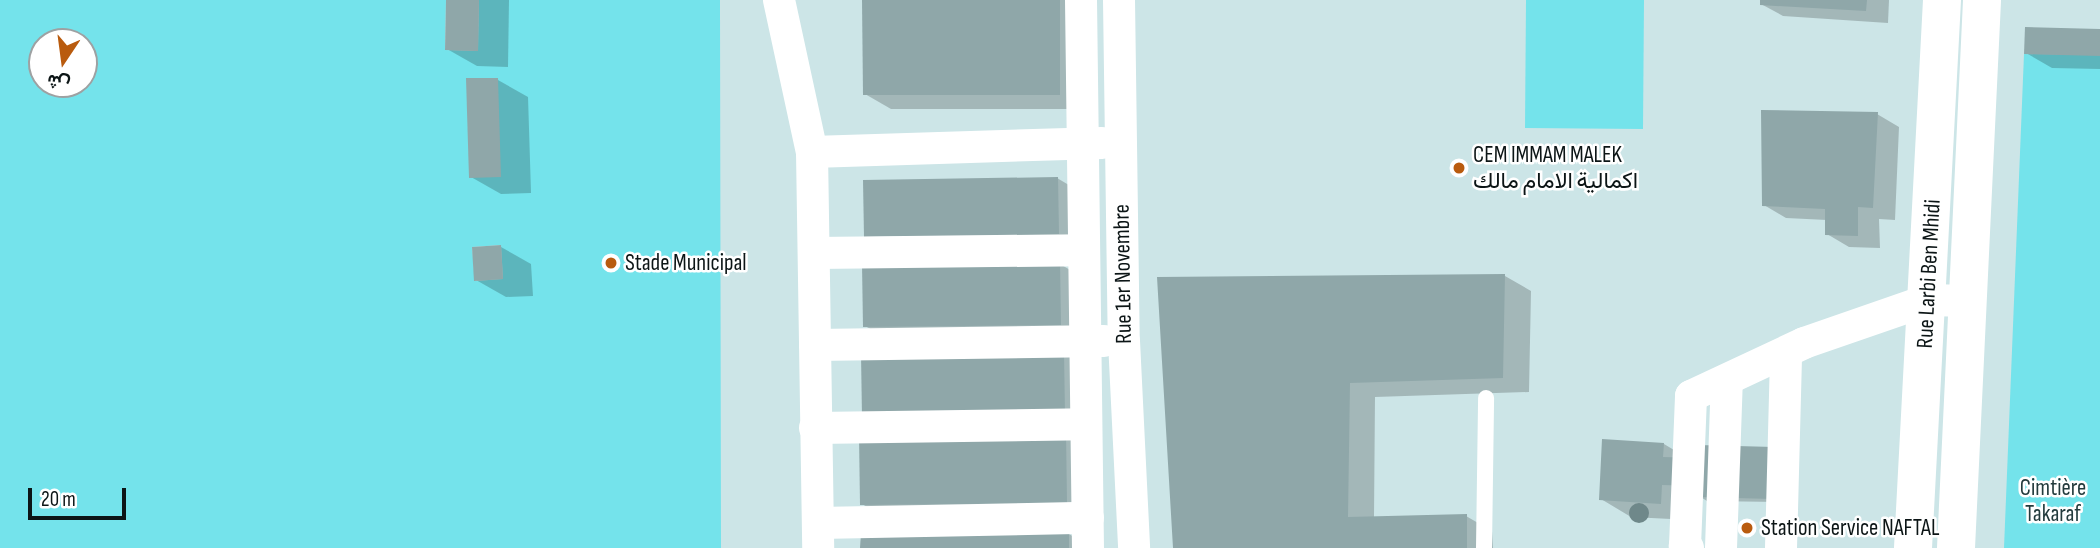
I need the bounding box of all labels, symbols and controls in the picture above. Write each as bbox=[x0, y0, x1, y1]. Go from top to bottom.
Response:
north arrow bbox=[28, 28, 98, 98]
text: ش bbox=[45, 68, 72, 96]
place label: CEM IMMAM MALEK اكمالية الامام مالك bbox=[1473, 141, 1638, 195]
marker: CEM IMMAM MALEK اكمالية الامام مالك bbox=[1451, 160, 1467, 176]
street label: Rue Larbi Ben Mhidi bbox=[1911, 199, 1947, 349]
street label: Rue 1er Novembre bbox=[1108, 204, 1138, 344]
place label: Stade Municipal bbox=[625, 249, 747, 277]
marker: Stade Municipal bbox=[603, 255, 619, 271]
park label: Cimtière Takaraf bbox=[2020, 474, 2086, 528]
scale bar bbox=[32, 475, 130, 518]
text: 20 m bbox=[41, 487, 76, 512]
place label: Station Service NAFTAL bbox=[1761, 514, 1939, 542]
marker: Station Service NAFTAL bbox=[1739, 520, 1755, 536]

